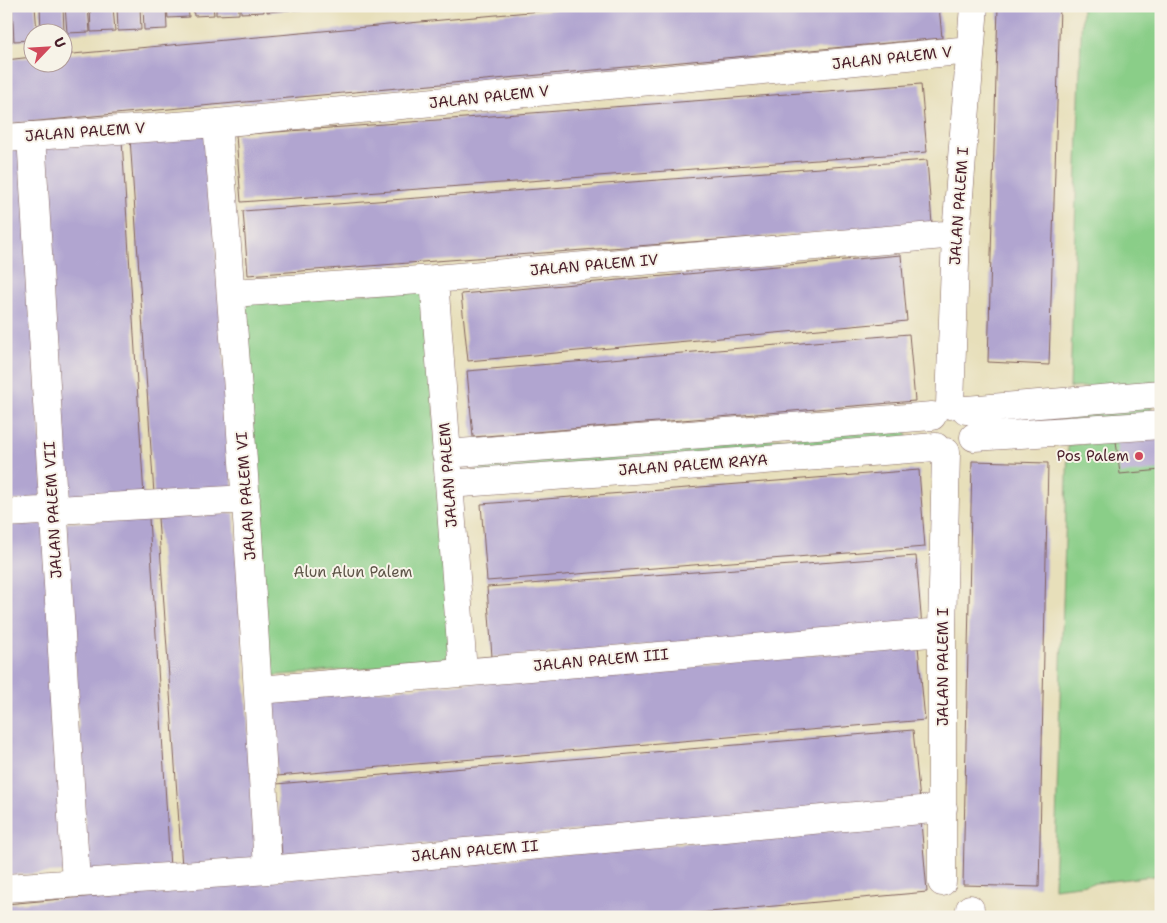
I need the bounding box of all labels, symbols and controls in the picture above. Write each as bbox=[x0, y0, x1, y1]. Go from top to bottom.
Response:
north arrow bbox=[22, 22, 72, 72]
text: U bbox=[50, 34, 70, 51]
street label: JALAN PALEM V bbox=[831, 42, 953, 74]
street label: JALAN PALEM V bbox=[428, 81, 550, 113]
street label: JALAN PALEM V bbox=[24, 118, 146, 146]
street label: JALAN PALEM I bbox=[945, 146, 973, 266]
street label: JALAN PALEM IV bbox=[529, 249, 659, 281]
street label: JALAN PALEM bbox=[434, 422, 462, 528]
street label: JALAN PALEM VI bbox=[232, 431, 260, 561]
street label: JALAN PALEM VII bbox=[39, 441, 67, 579]
place label: Pos Palem bbox=[1056, 446, 1129, 466]
street label: JALAN PALEM RAYA bbox=[618, 450, 768, 480]
marker: Pos Palem bbox=[1133, 450, 1145, 462]
park label: Alun Alun Palem bbox=[294, 562, 412, 582]
street label: JALAN PALEM I bbox=[933, 608, 953, 726]
street label: JALAN PALEM III bbox=[533, 644, 669, 676]
street label: JALAN PALEM II bbox=[411, 835, 539, 867]

